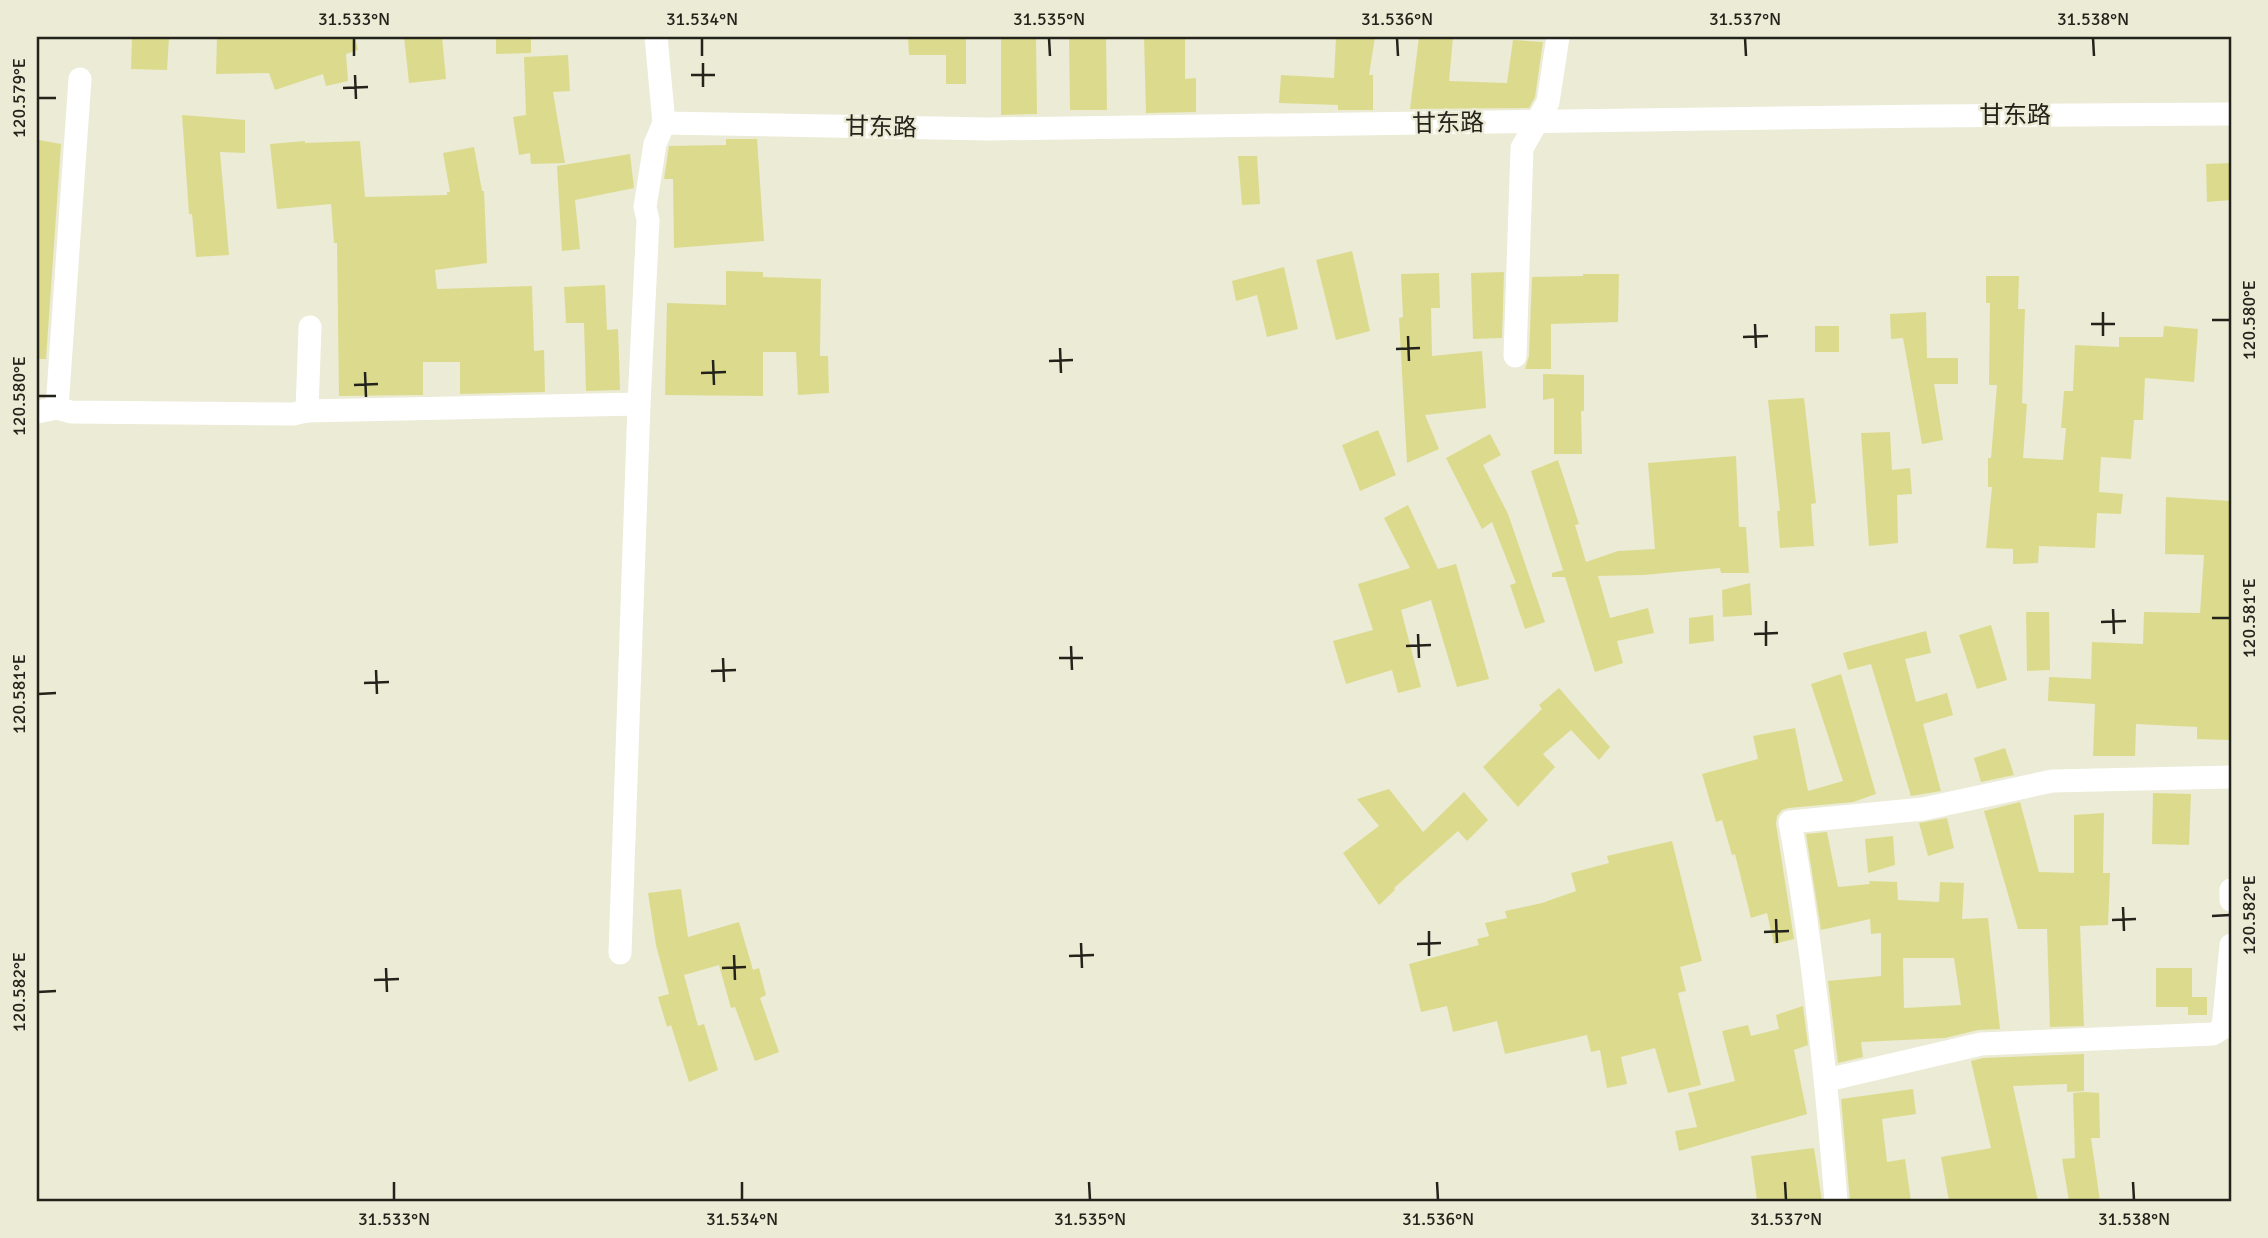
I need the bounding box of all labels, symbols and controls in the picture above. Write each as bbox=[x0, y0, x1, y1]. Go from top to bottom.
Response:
text: 31.533°N bbox=[318, 8, 390, 30]
text: 31.534°N bbox=[666, 8, 738, 30]
text: 31.535°N bbox=[1013, 8, 1085, 30]
text: 31.536°N bbox=[1361, 8, 1433, 30]
text: 31.537°N bbox=[1709, 8, 1781, 30]
text: 31.538°N bbox=[2057, 8, 2129, 30]
text: 120.579°E bbox=[8, 58, 30, 138]
street label: 甘东路 bbox=[1979, 100, 2051, 130]
street label: 甘东路 bbox=[1412, 107, 1484, 139]
street label: 甘东路 bbox=[845, 111, 917, 143]
text: 120.580°E bbox=[2238, 280, 2260, 360]
text: 120.580°E bbox=[8, 356, 30, 436]
text: 120.581°E bbox=[2238, 578, 2260, 658]
text: 120.581°E bbox=[8, 654, 30, 734]
text: 120.582°E bbox=[2238, 875, 2260, 955]
text: 120.582°E bbox=[8, 952, 30, 1032]
text: 31.533°N bbox=[358, 1208, 430, 1230]
text: 31.534°N bbox=[706, 1208, 778, 1230]
text: 31.535°N bbox=[1054, 1208, 1126, 1230]
text: 31.536°N bbox=[1402, 1208, 1474, 1230]
text: 31.537°N bbox=[1750, 1208, 1822, 1230]
text: 31.538°N bbox=[2098, 1208, 2170, 1230]

